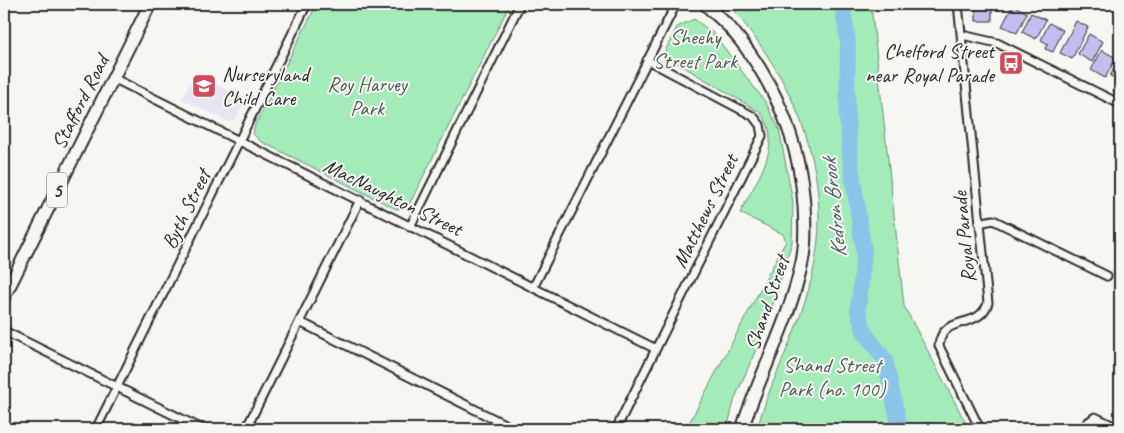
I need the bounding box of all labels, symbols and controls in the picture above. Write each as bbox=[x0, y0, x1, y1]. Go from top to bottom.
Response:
park label: Sheehy Street Park bbox=[653, 24, 738, 74]
place label: Chelford Street near Royal Parade bbox=[865, 38, 996, 88]
street label: Stafford Road bbox=[45, 48, 116, 153]
bus stop icon: Chelford Street near Royal Parade bbox=[998, 50, 1024, 76]
place label: Nurseryland Child Care bbox=[222, 61, 312, 111]
park label: Roy Harvey Park bbox=[327, 71, 408, 121]
school or university icon: Nurseryland Child Care bbox=[191, 73, 217, 99]
street label: Matthews Street bbox=[666, 148, 745, 272]
street label: MacNaughton Street bbox=[319, 152, 468, 243]
water label: Kedron Brook bbox=[814, 153, 853, 259]
street label: Byth Street bbox=[156, 162, 218, 253]
road number: 5 bbox=[47, 172, 67, 208]
street label: Royal Parade bbox=[946, 189, 982, 284]
street label: Shand Street bbox=[739, 250, 796, 353]
park label: Shand Street Park (no. 100) bbox=[779, 352, 886, 402]

